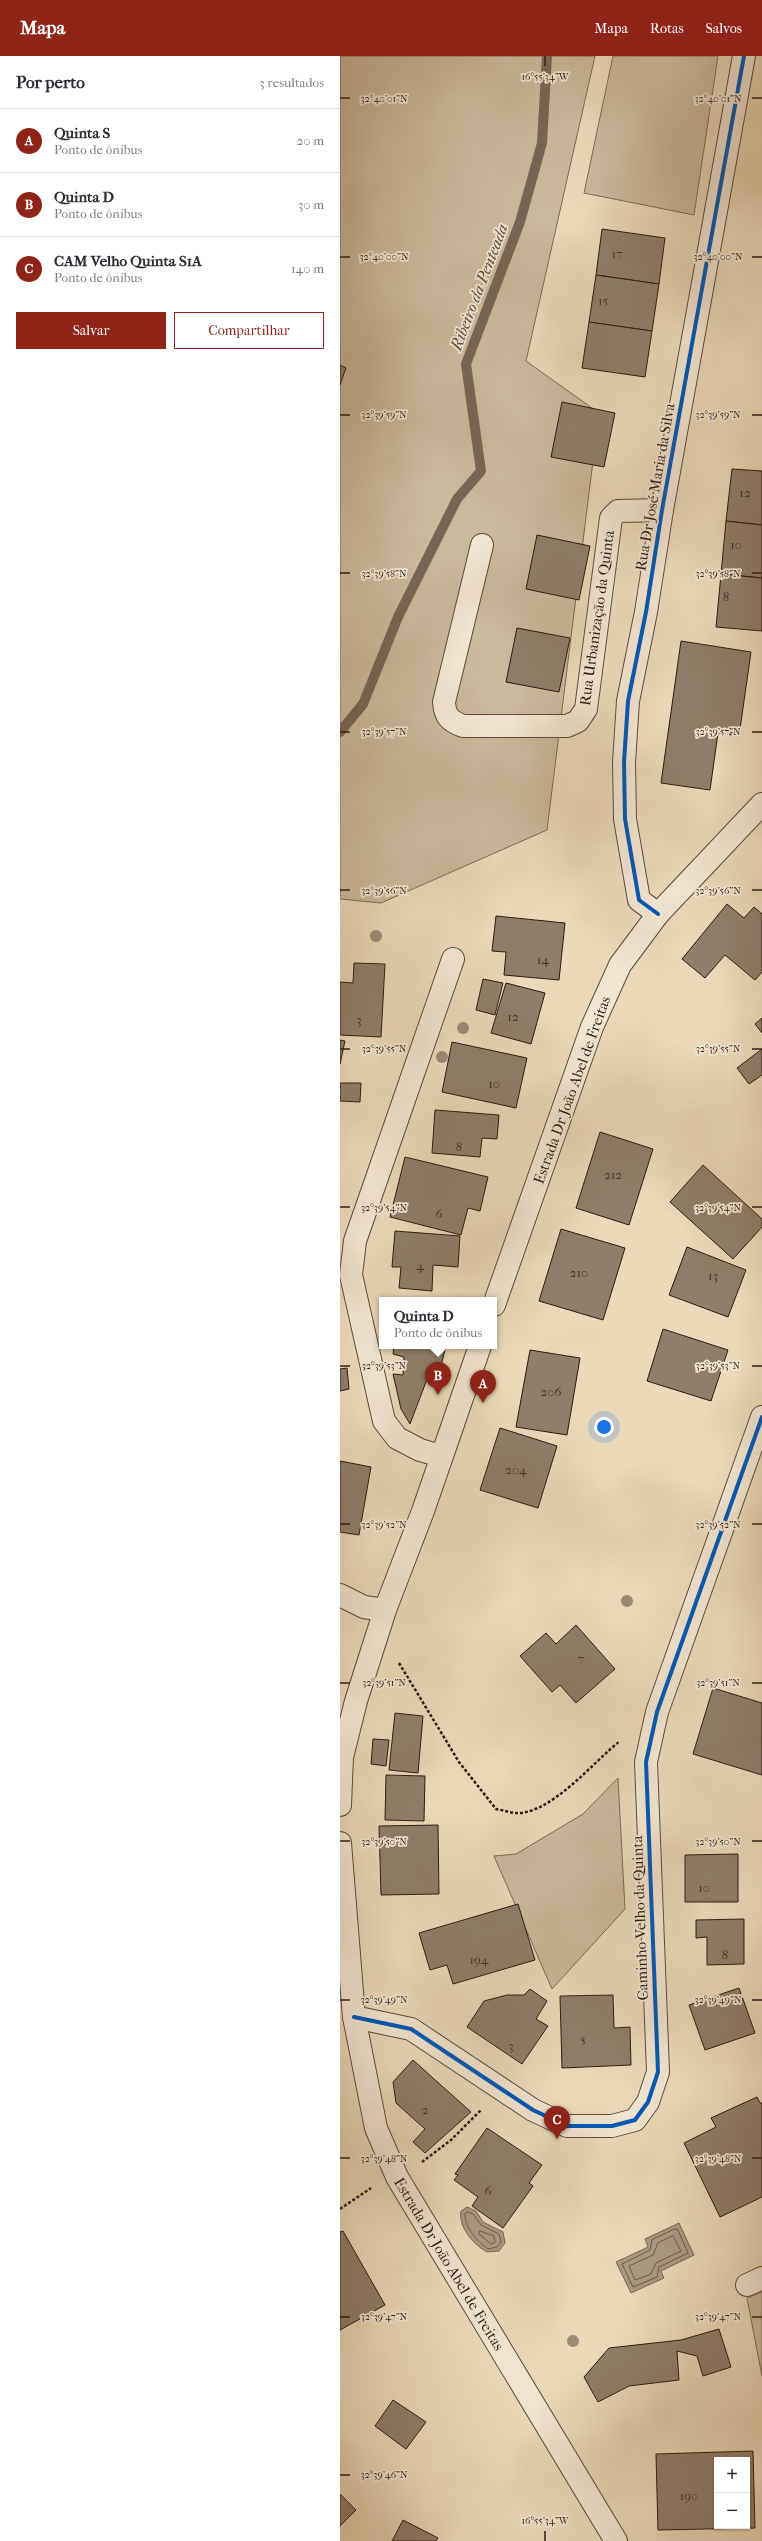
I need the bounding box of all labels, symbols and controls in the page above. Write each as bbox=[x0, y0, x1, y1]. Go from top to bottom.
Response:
text: Mapa bbox=[20, 17, 65, 39]
text: Mapa bbox=[595, 20, 628, 37]
text: Rotas bbox=[650, 20, 684, 37]
text: Salvos bbox=[706, 20, 742, 37]
text: 16°55'34"W bbox=[521, 71, 570, 83]
text: Por perto bbox=[16, 72, 85, 92]
text: 3 resultados bbox=[259, 75, 324, 90]
text: 32°40'01"N bbox=[361, 93, 408, 105]
text: 32°40'01"N bbox=[695, 93, 742, 105]
text: Quinta S bbox=[54, 124, 110, 142]
text: A bbox=[25, 133, 33, 148]
text: 20 m bbox=[297, 133, 324, 148]
text: Ponto de ônibus bbox=[54, 142, 143, 157]
text: Quinta D bbox=[54, 188, 114, 206]
text: B bbox=[25, 197, 33, 212]
text: 30 m bbox=[298, 197, 324, 212]
text: Ponto de ônibus bbox=[54, 206, 143, 221]
water label: Ribeiro da Penteada bbox=[446, 221, 512, 354]
house number: 17 bbox=[612, 246, 622, 261]
text: 32°40'00"N bbox=[360, 251, 409, 263]
text: 32°40'00"N bbox=[694, 251, 743, 263]
text: CAM Velho Quinta S1A bbox=[54, 252, 202, 270]
text: C bbox=[25, 261, 33, 276]
text: 140 m bbox=[291, 261, 324, 276]
text: Ponto de ônibus bbox=[54, 270, 143, 285]
house number: 15 bbox=[598, 293, 608, 308]
button: Salvar bbox=[16, 312, 166, 349]
button: Compartilhar bbox=[174, 312, 324, 349]
street label: Rua Dr José Maria da Silva bbox=[631, 401, 679, 572]
text: 32°39'59"N bbox=[361, 409, 407, 421]
text: 32°39'59"N bbox=[695, 409, 741, 421]
house number: 12 bbox=[739, 485, 751, 500]
street label: Rua Urbanização da Quinta bbox=[576, 528, 618, 707]
house number: 10 bbox=[730, 537, 742, 552]
text: 32°39'58"N bbox=[361, 568, 407, 580]
text: 32°39'58"N bbox=[695, 568, 741, 580]
house number: 8 bbox=[723, 589, 729, 604]
text: 32°39'57"N bbox=[362, 726, 407, 738]
text: 32°39'57"N bbox=[696, 726, 741, 738]
text: 32°39'56"N bbox=[361, 885, 407, 897]
text: 32°39'56"N bbox=[695, 885, 741, 897]
house number: 14 bbox=[537, 952, 549, 967]
street label: Estrada Dr João Abel de Freitas bbox=[530, 993, 615, 1186]
house number: 12 bbox=[507, 1009, 519, 1024]
house number: 3 bbox=[356, 1012, 362, 1027]
text: 32°39'55"N bbox=[362, 1043, 407, 1055]
text: 32°39'55"N bbox=[696, 1043, 741, 1055]
house number: 10 bbox=[488, 1076, 500, 1091]
house number: 8 bbox=[456, 1139, 462, 1154]
house number: 212 bbox=[604, 1167, 622, 1182]
text: 32°39'54"N bbox=[361, 1202, 407, 1214]
text: 32°39'54"N bbox=[695, 1202, 741, 1214]
house number: 6 bbox=[435, 1206, 443, 1221]
house number: 4 bbox=[416, 1258, 424, 1273]
house number: 210 bbox=[570, 1265, 588, 1280]
house number: 13 bbox=[708, 1268, 718, 1283]
popup bbox=[379, 1297, 497, 1349]
text: Quinta D bbox=[394, 1307, 454, 1325]
text: Ponto de ônibus bbox=[394, 1325, 482, 1340]
text: 32°39'53"N bbox=[362, 1360, 407, 1372]
text: 32°39'53"N bbox=[696, 1360, 741, 1372]
pin: B bbox=[425, 1362, 451, 1395]
pin: A bbox=[470, 1370, 496, 1403]
house number: 206 bbox=[541, 1384, 562, 1399]
your location bbox=[594, 1417, 614, 1437]
house number: 204 bbox=[505, 1462, 527, 1477]
text: 32°39'52"N bbox=[361, 1519, 407, 1531]
text: 32°39'52"N bbox=[695, 1519, 741, 1531]
house number: 7 bbox=[578, 1651, 584, 1666]
text: 32°39'51"N bbox=[362, 1677, 406, 1689]
text: 32°39'51"N bbox=[696, 1677, 740, 1689]
street label: Caminho Velho da Quinta bbox=[628, 1834, 652, 2001]
text: 32°39'50"N bbox=[361, 1836, 407, 1848]
text: 32°39'50"N bbox=[695, 1836, 741, 1848]
house number: 10 bbox=[698, 1880, 710, 1895]
house number: 8 bbox=[722, 1947, 728, 1962]
house number: 194 bbox=[469, 1952, 489, 1967]
text: 32°39'49"N bbox=[360, 1994, 408, 2006]
text: 32°39'49"N bbox=[694, 1994, 742, 2006]
house number: 5 bbox=[580, 2032, 586, 2047]
house number: 3 bbox=[508, 2038, 514, 2053]
house number: 2 bbox=[422, 2102, 429, 2117]
pin: C bbox=[544, 2106, 570, 2139]
text: 32°39'48"N bbox=[361, 2153, 408, 2165]
text: 32°39'48"N bbox=[695, 2153, 742, 2165]
street label: Estrada Dr João Abel de Freitas bbox=[390, 2174, 508, 2354]
house number: 6 bbox=[484, 2183, 492, 2198]
text: 32°39'47"N bbox=[361, 2311, 408, 2323]
text: 32°39'47"N bbox=[695, 2311, 742, 2323]
map controls bbox=[714, 2457, 750, 2529]
button: + bbox=[714, 2457, 750, 2493]
text: 32°39'46"N bbox=[360, 2469, 408, 2481]
house number: 190 bbox=[680, 2488, 698, 2503]
button: − bbox=[714, 2493, 750, 2529]
text: 16°55'34"W bbox=[521, 2515, 570, 2527]

